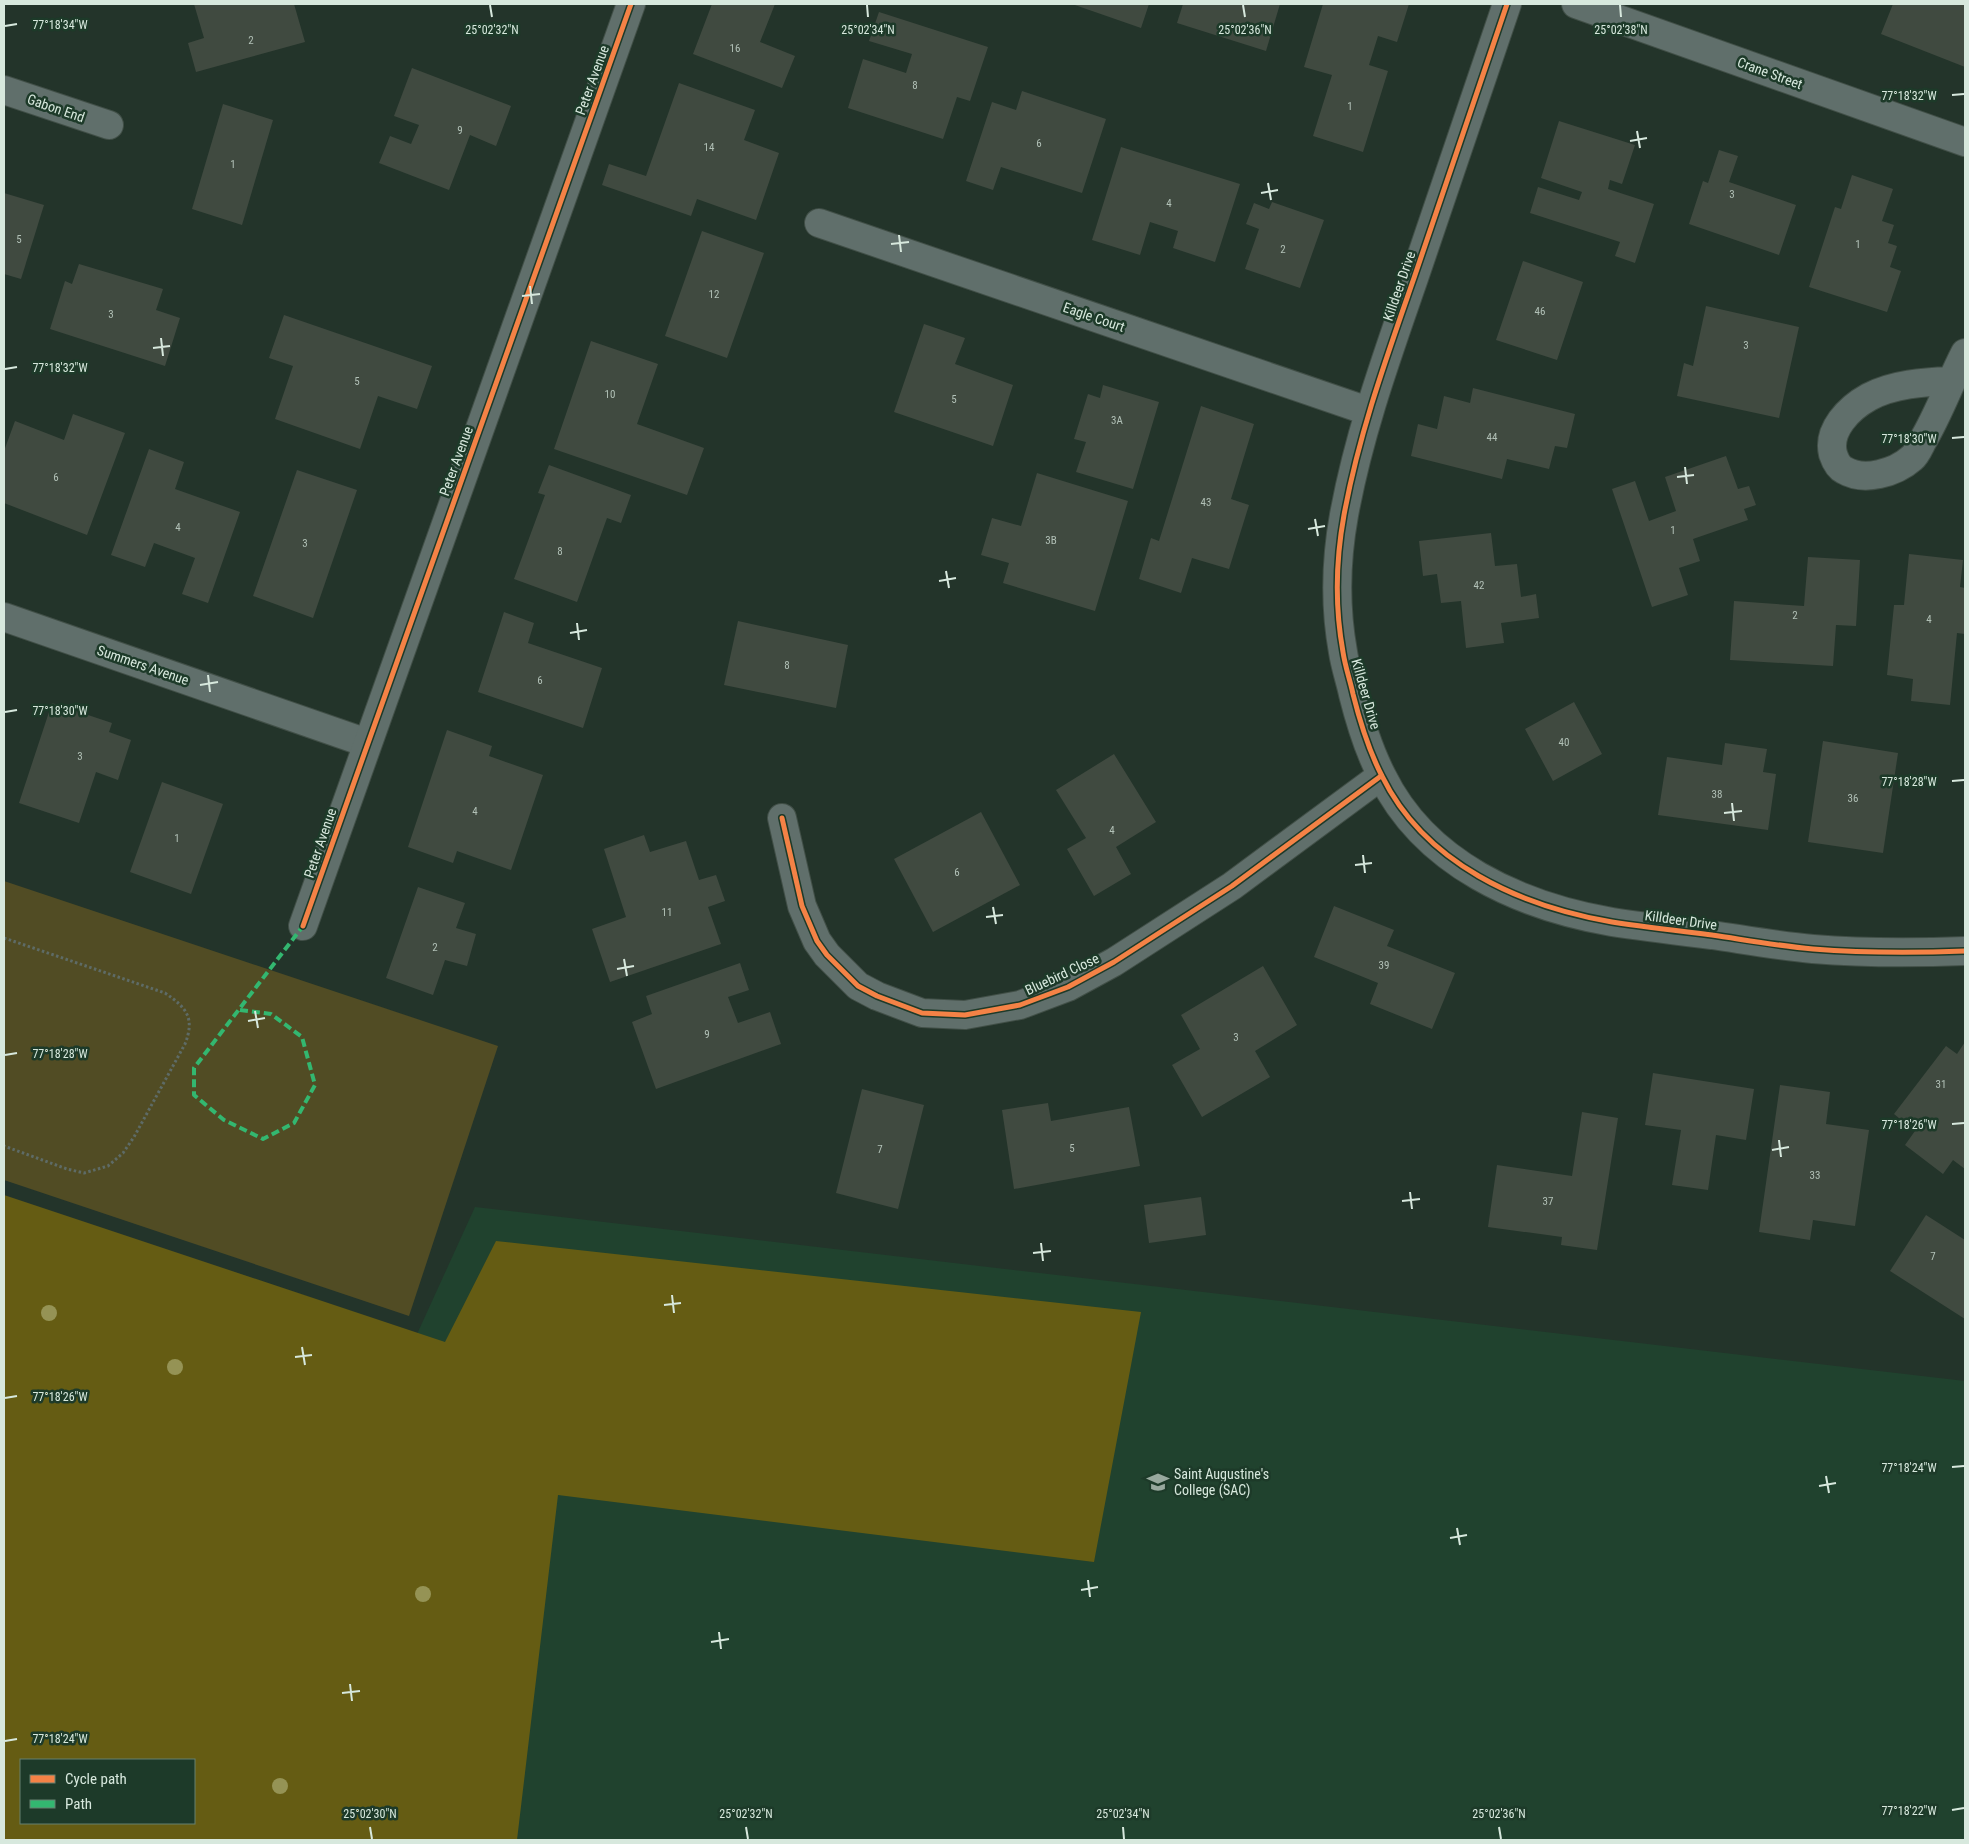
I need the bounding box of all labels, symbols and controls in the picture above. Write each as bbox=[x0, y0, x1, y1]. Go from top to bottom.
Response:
text: 77°18'34"W bbox=[32, 18, 88, 32]
text: 25°02'32"N bbox=[465, 23, 519, 37]
text: 25°02'34"N bbox=[841, 23, 895, 37]
text: 25°02'36"N bbox=[1218, 23, 1272, 37]
text: 25°02'38"N bbox=[1594, 23, 1648, 37]
house number: 2 bbox=[248, 34, 254, 47]
house number: 16 bbox=[730, 42, 740, 55]
street label: Peter Avenue bbox=[572, 43, 612, 117]
street label: Crane Street bbox=[1735, 54, 1805, 92]
house number: 8 bbox=[912, 79, 918, 92]
text: 77°18'32"W bbox=[1881, 89, 1937, 103]
street label: Gabon End bbox=[25, 91, 87, 125]
house number: 1 bbox=[1347, 100, 1353, 113]
house number: 9 bbox=[457, 124, 463, 137]
house number: 6 bbox=[1036, 137, 1042, 150]
house number: 14 bbox=[704, 141, 715, 154]
house number: 1 bbox=[230, 158, 236, 171]
house number: 3 bbox=[1729, 188, 1735, 201]
house number: 4 bbox=[1166, 197, 1172, 210]
house number: 5 bbox=[16, 233, 22, 246]
house number: 1 bbox=[1855, 238, 1861, 251]
house number: 2 bbox=[1280, 243, 1286, 256]
street label: Killdeer Drive bbox=[1380, 249, 1419, 323]
house number: 12 bbox=[709, 288, 719, 301]
street label: Eagle Court bbox=[1061, 299, 1127, 335]
house number: 46 bbox=[1535, 305, 1545, 318]
house number: 3 bbox=[108, 308, 114, 321]
house number: 3 bbox=[1743, 339, 1749, 352]
text: 77°18'32"W bbox=[32, 361, 88, 375]
house number: 5 bbox=[354, 375, 360, 388]
house number: 10 bbox=[605, 388, 615, 401]
house number: 5 bbox=[951, 393, 957, 406]
house number: 3A bbox=[1111, 414, 1124, 427]
street label: Peter Avenue bbox=[436, 424, 476, 498]
house number: 44 bbox=[1487, 431, 1498, 444]
text: 77°18'30"W bbox=[1881, 432, 1937, 446]
house number: 6 bbox=[53, 471, 59, 484]
house number: 43 bbox=[1201, 496, 1211, 509]
house number: 4 bbox=[175, 521, 181, 534]
house number: 1 bbox=[1670, 524, 1676, 537]
house number: 3B bbox=[1045, 534, 1057, 547]
house number: 3 bbox=[302, 537, 308, 550]
house number: 8 bbox=[557, 545, 563, 558]
house number: 42 bbox=[1474, 579, 1484, 592]
house number: 2 bbox=[1792, 609, 1798, 622]
house number: 4 bbox=[1926, 613, 1932, 626]
street label: Summers Avenue bbox=[95, 642, 191, 688]
street label: Killdeer Drive bbox=[1348, 657, 1384, 732]
house number: 8 bbox=[784, 659, 790, 672]
house number: 6 bbox=[537, 674, 543, 687]
text: 77°18'30"W bbox=[32, 704, 88, 718]
house number: 40 bbox=[1559, 736, 1569, 749]
house number: 3 bbox=[77, 750, 83, 763]
text: 77°18'28"W bbox=[1881, 775, 1937, 789]
house number: 38 bbox=[1712, 788, 1722, 801]
house number: 36 bbox=[1848, 792, 1858, 805]
house number: 4 bbox=[472, 805, 478, 818]
street label: Peter Avenue bbox=[301, 806, 340, 880]
house number: 4 bbox=[1109, 824, 1115, 837]
house number: 1 bbox=[174, 832, 180, 845]
house number: 6 bbox=[954, 866, 960, 879]
house number: 11 bbox=[662, 906, 672, 919]
street label: Killdeer Drive bbox=[1644, 907, 1719, 933]
house number: 2 bbox=[432, 941, 438, 954]
street label: Bluebird Close bbox=[1022, 950, 1102, 998]
house number: 39 bbox=[1379, 959, 1389, 972]
house number: 9 bbox=[704, 1028, 710, 1041]
house number: 3 bbox=[1233, 1031, 1239, 1044]
text: 77°18'28"W bbox=[32, 1047, 88, 1061]
house number: 31 bbox=[1936, 1078, 1946, 1091]
text: 77°18'26"W bbox=[1881, 1118, 1937, 1132]
house number: 5 bbox=[1069, 1142, 1075, 1155]
house number: 7 bbox=[877, 1143, 883, 1156]
house number: 33 bbox=[1810, 1169, 1820, 1182]
house number: 37 bbox=[1543, 1195, 1553, 1208]
house number: 7 bbox=[1930, 1250, 1936, 1263]
text: 77°18'26"W bbox=[32, 1390, 88, 1404]
text: 77°18'24"W bbox=[1881, 1461, 1937, 1475]
place label: Saint Augustine's College (SAC) bbox=[1174, 1466, 1269, 1499]
school or university icon: Saint Augustine's College (SAC) bbox=[1145, 1469, 1171, 1495]
text: 77°18'24"W bbox=[32, 1732, 88, 1746]
legend bbox=[20, 1759, 195, 1824]
text: Cycle path bbox=[65, 1770, 127, 1788]
text: Path bbox=[65, 1795, 92, 1813]
text: 77°18'22"W bbox=[1881, 1804, 1937, 1818]
text: 25°02'30"N bbox=[343, 1807, 397, 1821]
text: 25°02'32"N bbox=[719, 1807, 773, 1821]
text: 25°02'34"N bbox=[1096, 1807, 1150, 1821]
text: 25°02'36"N bbox=[1472, 1807, 1526, 1821]

